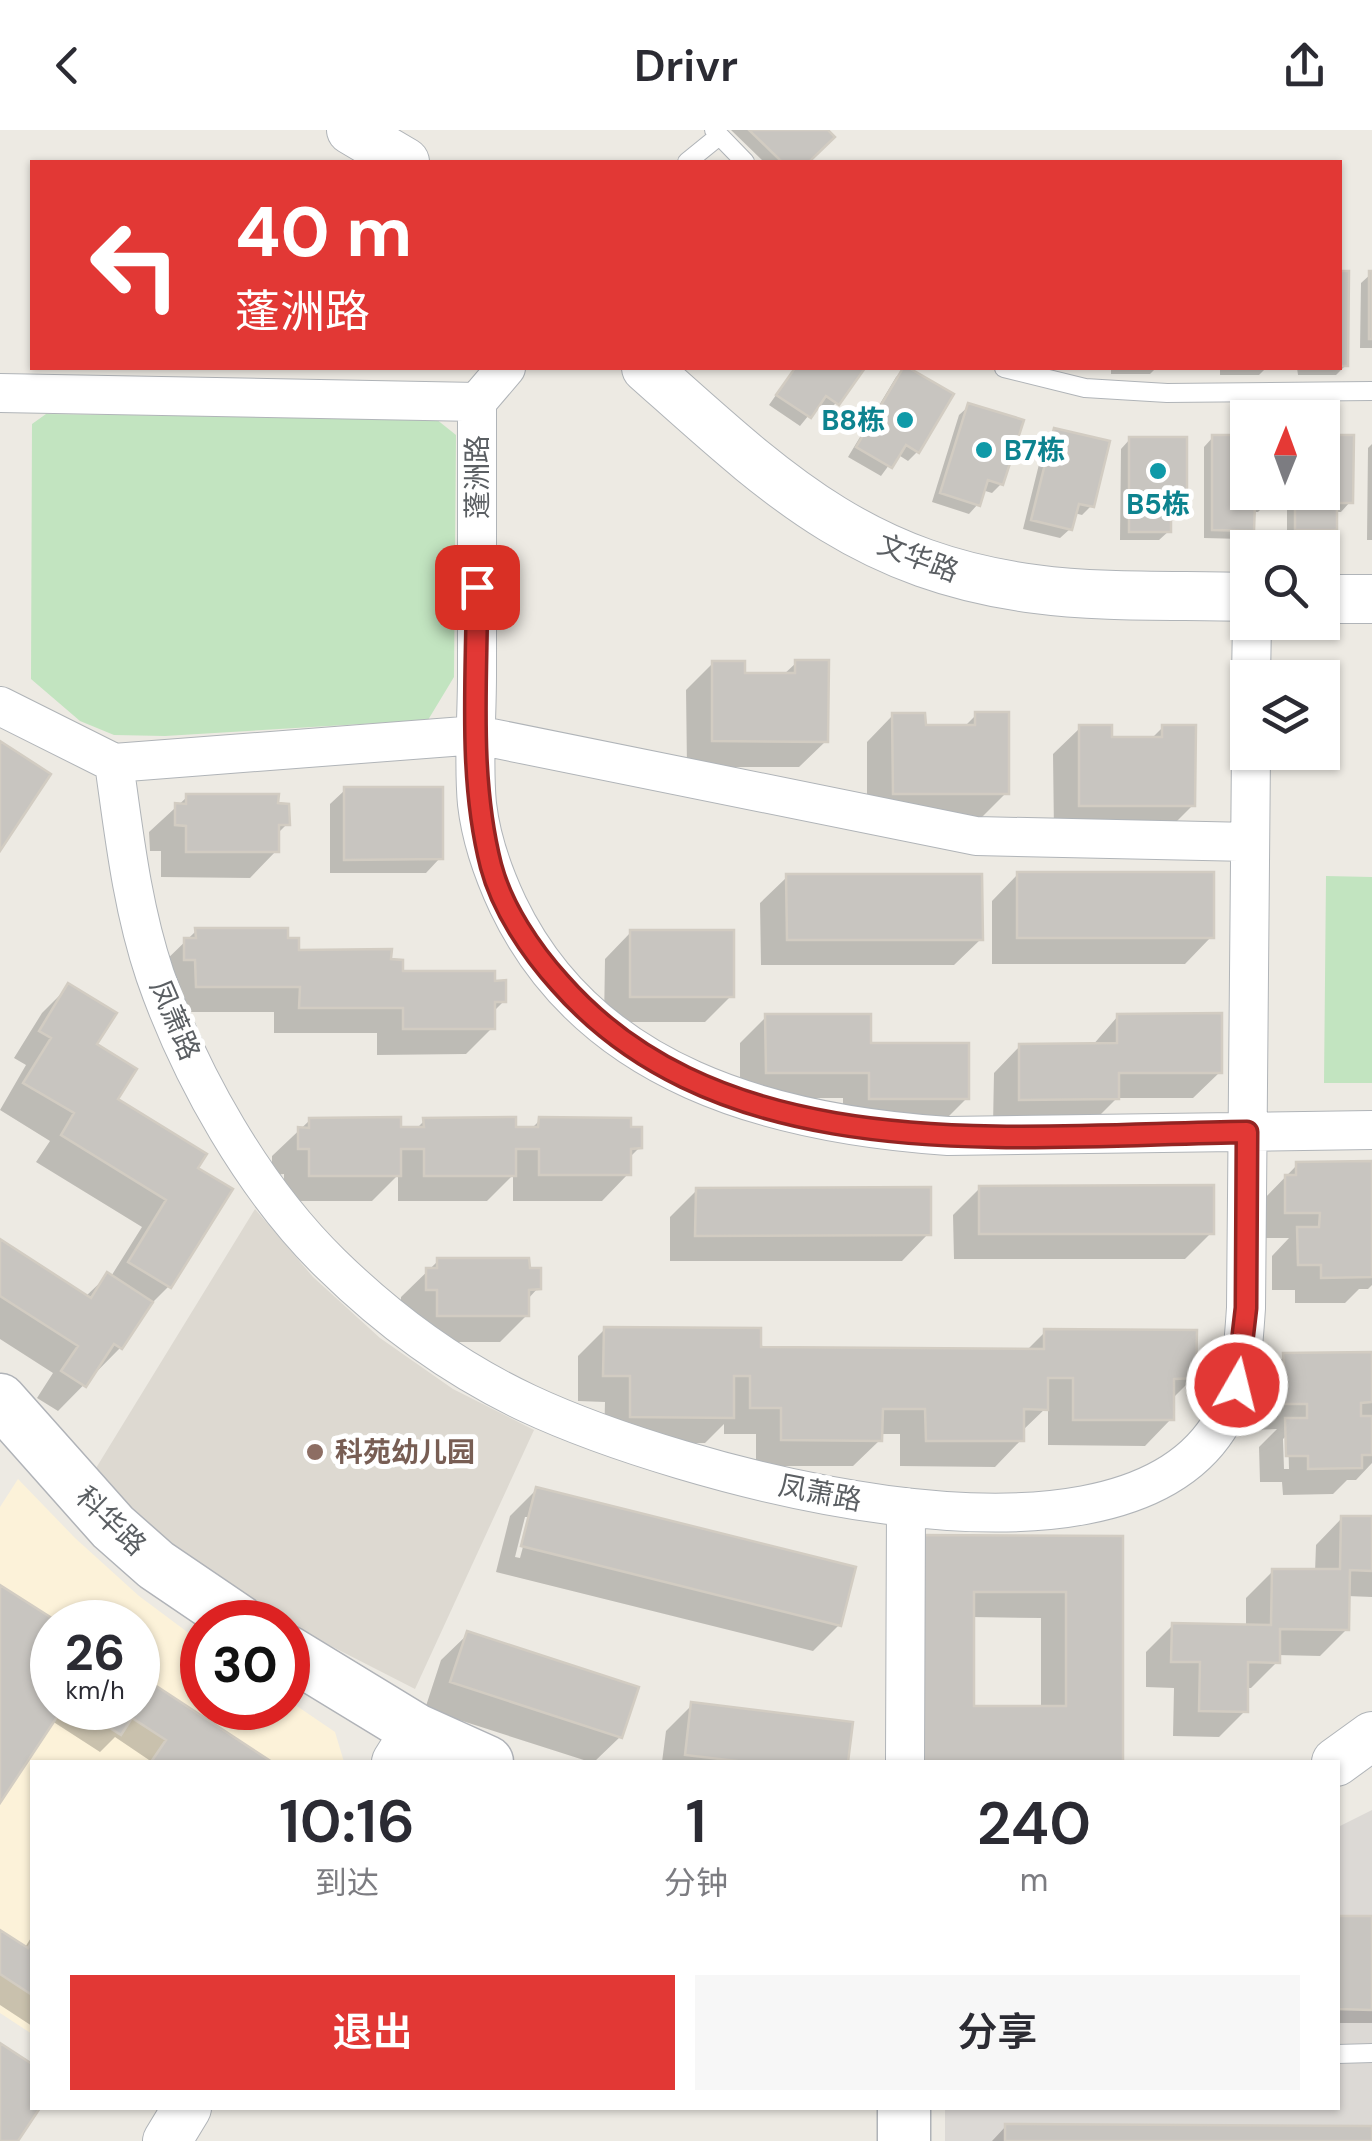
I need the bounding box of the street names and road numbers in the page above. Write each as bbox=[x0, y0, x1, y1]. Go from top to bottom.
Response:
street label: 蓬洲路 bbox=[459, 435, 496, 519]
street label: 文华路 bbox=[872, 526, 964, 590]
street label: 凤萧路 bbox=[142, 974, 208, 1066]
street label: 凤萧路 bbox=[775, 1467, 865, 1519]
street label: 科华路 bbox=[68, 1479, 154, 1563]

